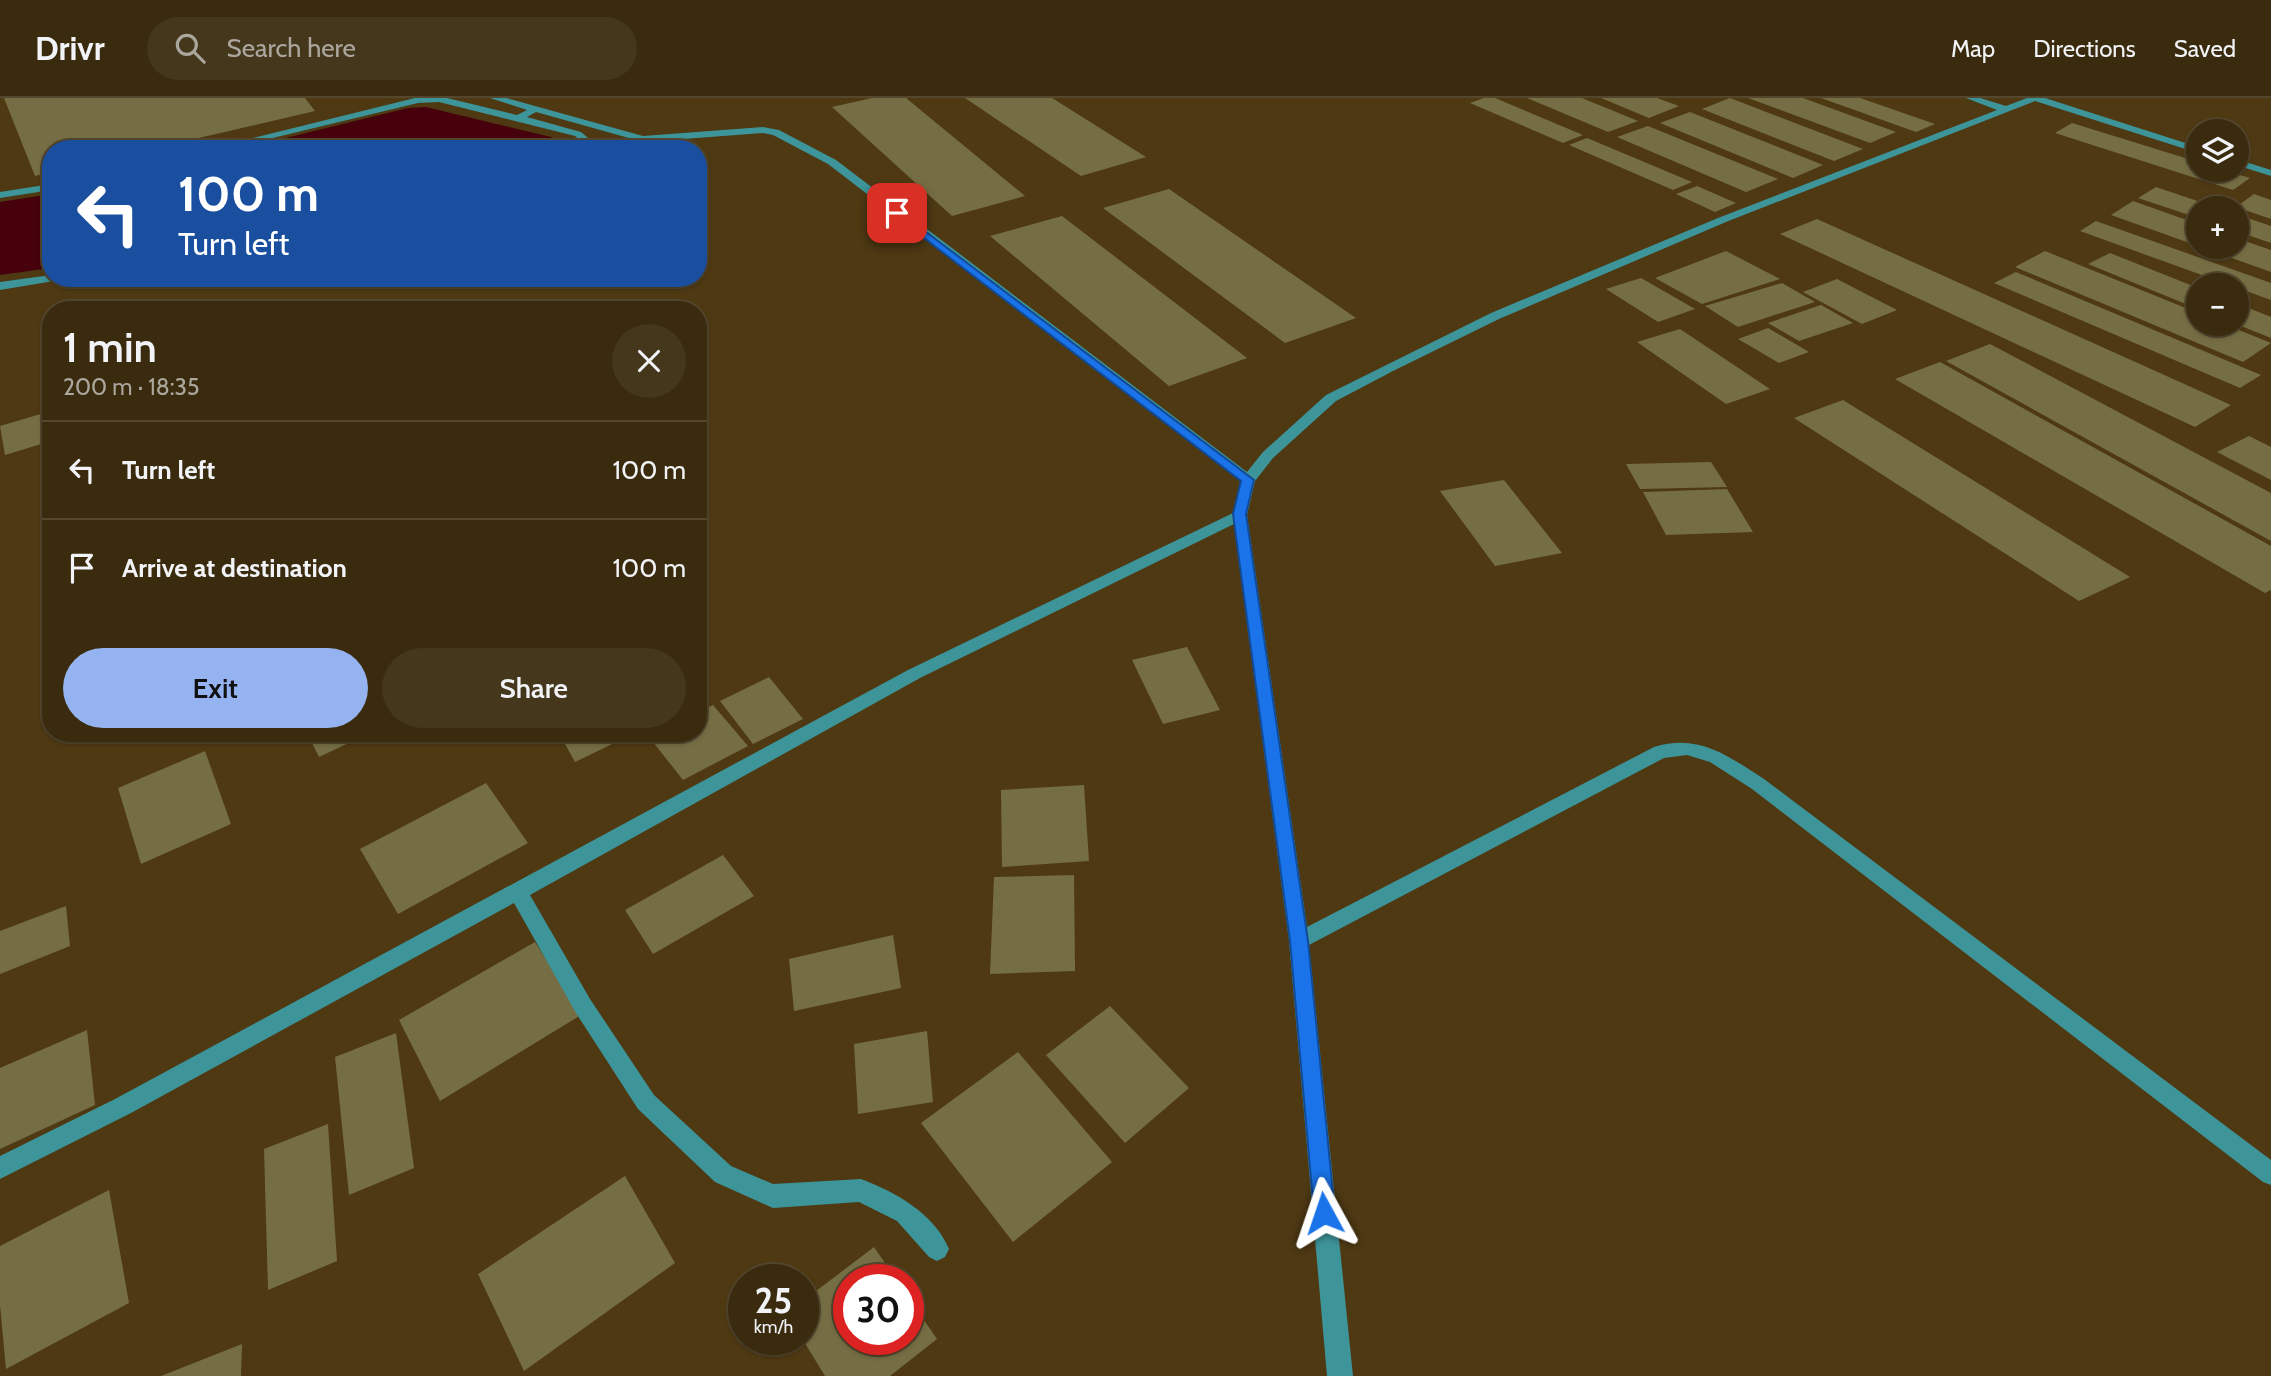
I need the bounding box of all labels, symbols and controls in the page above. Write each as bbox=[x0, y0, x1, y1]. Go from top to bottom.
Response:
search box bbox=[147, 17, 637, 80]
text: Drivr bbox=[35, 28, 105, 68]
icon: search bbox=[171, 29, 209, 67]
text: Search here bbox=[227, 32, 356, 64]
text: Map bbox=[1951, 34, 1995, 63]
text: Directions bbox=[2033, 34, 2136, 63]
text: Saved bbox=[2174, 34, 2236, 63]
map controls bbox=[2186, 119, 2249, 336]
button: layers bbox=[2186, 119, 2249, 182]
text: 100 m bbox=[178, 164, 319, 223]
icon: left bbox=[63, 168, 154, 259]
pin bbox=[867, 183, 927, 243]
icon: arrive bbox=[878, 194, 916, 232]
button: + bbox=[2186, 196, 2249, 259]
text: Turn left bbox=[178, 224, 289, 263]
button: − bbox=[2186, 273, 2249, 336]
text: 1 min bbox=[63, 321, 157, 373]
button: close bbox=[612, 324, 686, 398]
text: 200 m · 18:35 bbox=[63, 373, 199, 401]
icon: left bbox=[63, 451, 101, 489]
text: Turn left bbox=[122, 454, 215, 486]
text: 100 m bbox=[613, 454, 686, 486]
icon: arrive bbox=[63, 549, 101, 587]
text: Arrive at destination bbox=[122, 552, 347, 584]
text: 100 m bbox=[613, 552, 686, 584]
button: Exit bbox=[63, 648, 368, 728]
button: Share bbox=[382, 648, 686, 728]
position arrow bbox=[1287, 1176, 1361, 1250]
speed limit sign: 30 bbox=[833, 1264, 924, 1355]
text: 25 bbox=[755, 1279, 792, 1322]
text: km/h bbox=[754, 1316, 793, 1338]

